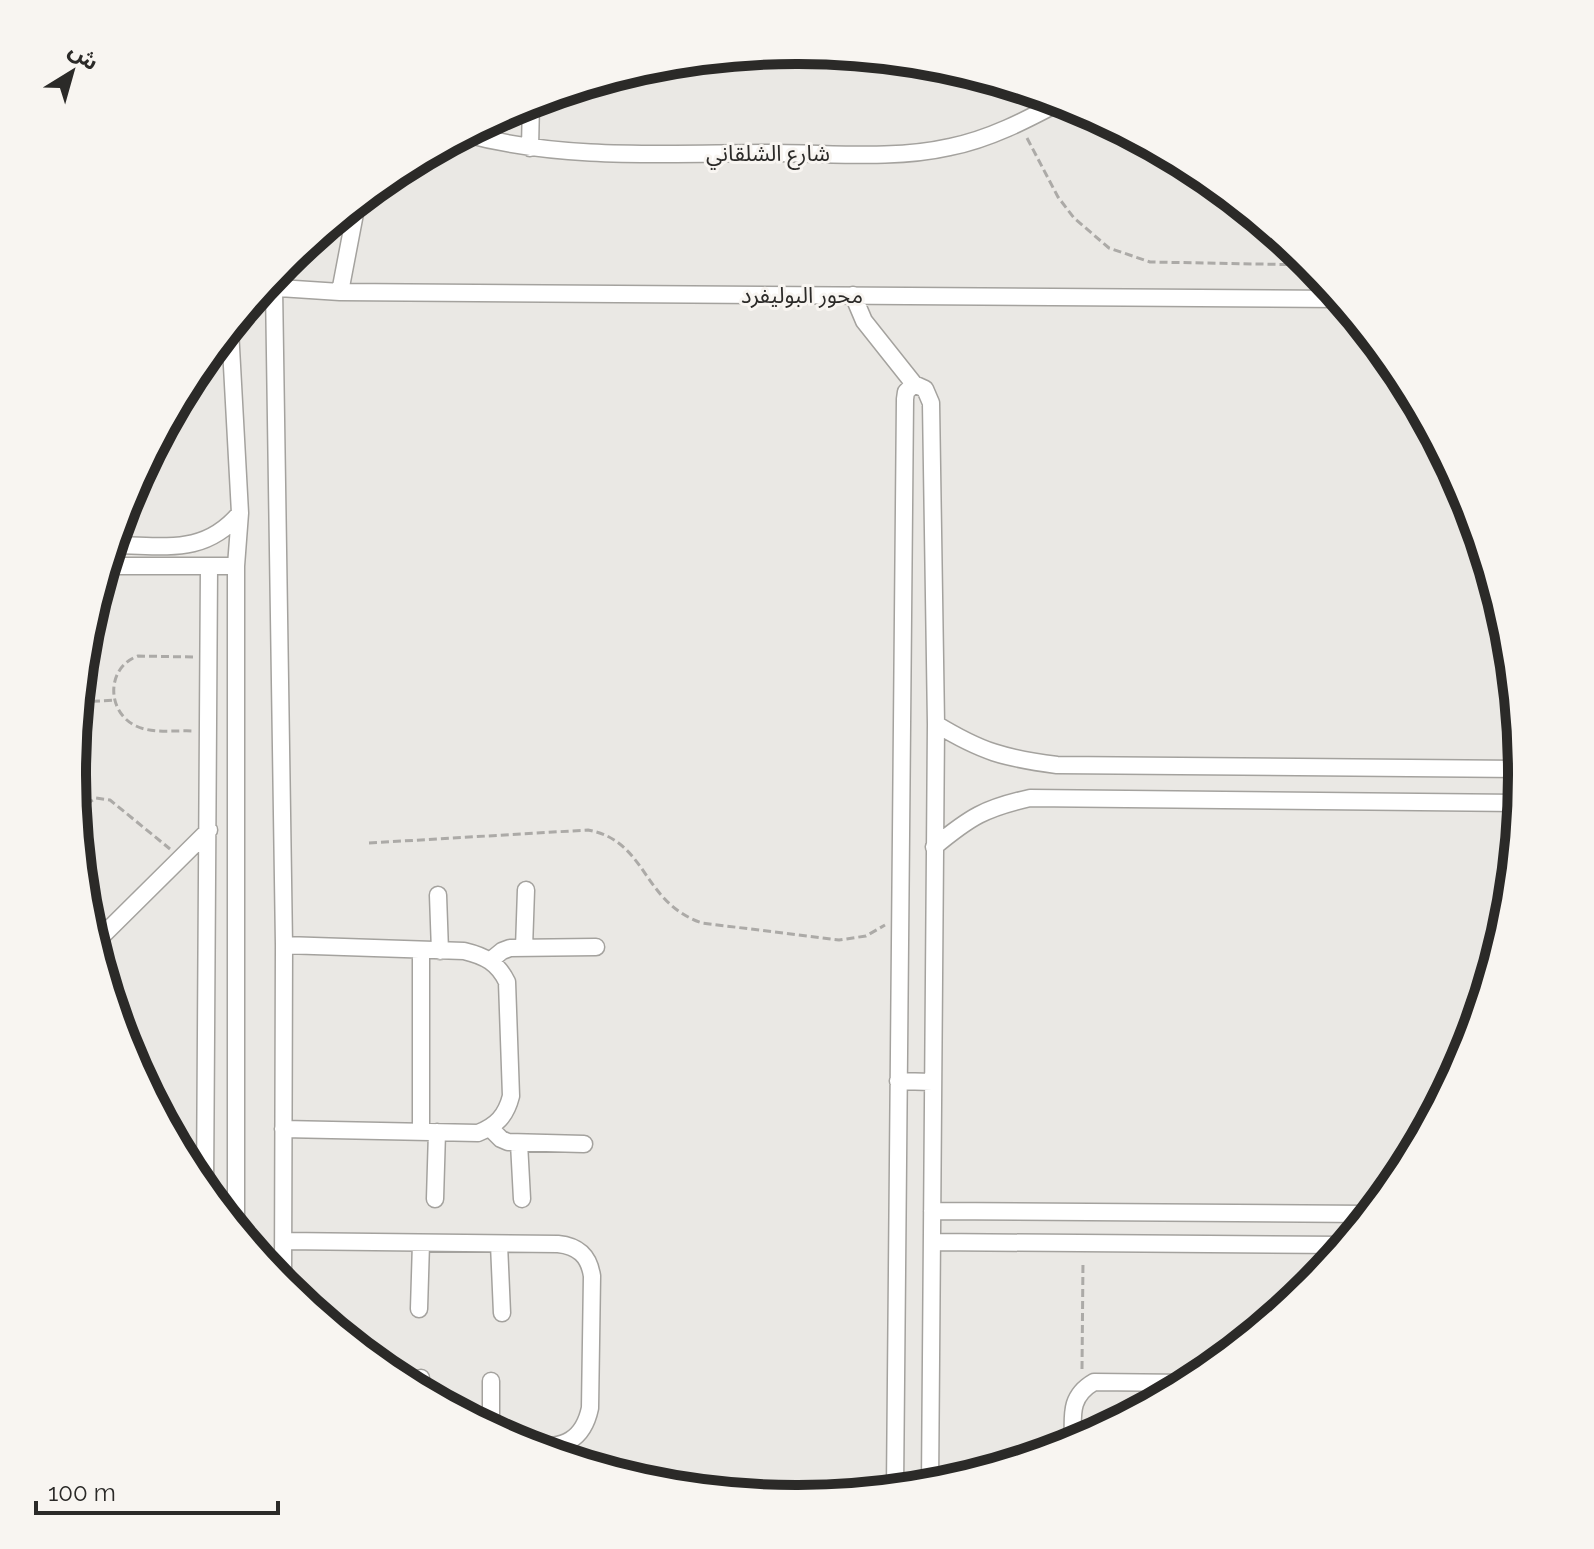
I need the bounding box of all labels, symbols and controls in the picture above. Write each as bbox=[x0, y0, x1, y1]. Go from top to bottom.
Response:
north arrow bbox=[32, 32, 112, 112]
text: ش bbox=[64, 37, 104, 75]
street label: شارع الشلقاني bbox=[706, 140, 830, 170]
street label: محور البوليفرد bbox=[741, 282, 863, 309]
scale bar bbox=[36, 1465, 278, 1515]
text: 100 m bbox=[48, 1478, 116, 1507]

